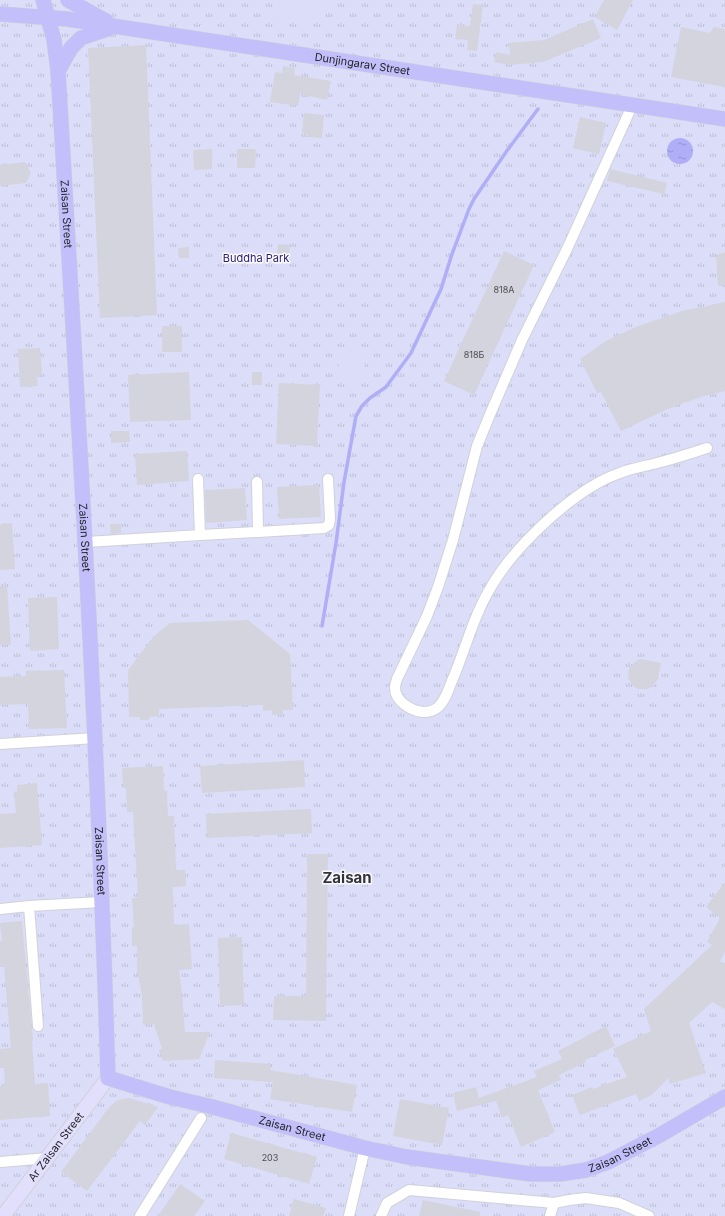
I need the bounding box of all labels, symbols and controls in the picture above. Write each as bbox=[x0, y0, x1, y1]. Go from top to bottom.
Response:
street label: Dunjingarav Street bbox=[314, 50, 411, 78]
street label: Zaisan Street bbox=[57, 179, 76, 249]
park label: Buddha Park bbox=[223, 251, 289, 265]
house number: 818А bbox=[493, 284, 515, 295]
house number: 818Б bbox=[464, 349, 484, 360]
street label: Zaisan Street bbox=[76, 503, 94, 572]
street label: Zaisan Street bbox=[92, 827, 109, 896]
district label: Zaisan bbox=[322, 868, 372, 887]
street label: Ar Zaisan Street bbox=[25, 1109, 87, 1184]
street label: Zaisan Street bbox=[257, 1113, 327, 1144]
street label: Zaisan Street bbox=[586, 1134, 654, 1176]
house number: 203 bbox=[262, 1152, 279, 1163]

